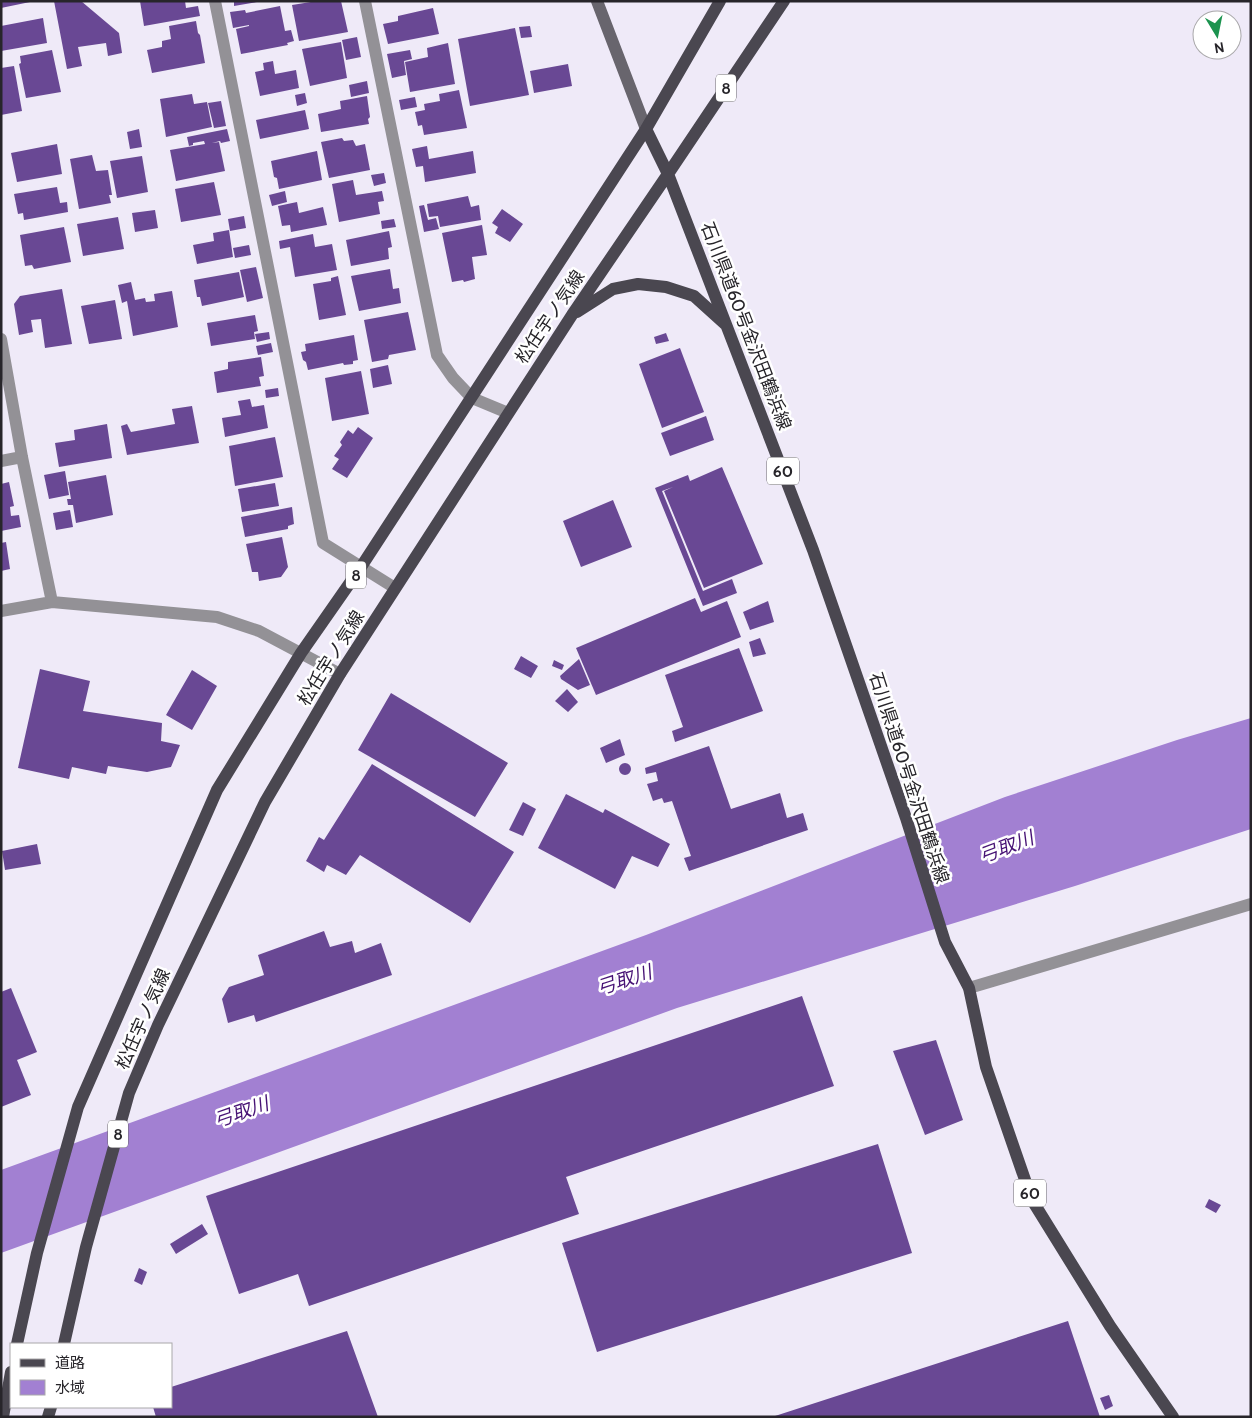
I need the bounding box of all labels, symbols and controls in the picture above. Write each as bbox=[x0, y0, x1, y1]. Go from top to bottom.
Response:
north arrow bbox=[1192, 10, 1242, 60]
text: N bbox=[1213, 38, 1226, 58]
road number: 8 bbox=[716, 75, 736, 102]
street label: 石川県道60号金沢田鶴浜線 bbox=[696, 219, 796, 433]
street label: 松任宇ノ気線 bbox=[511, 266, 589, 368]
road number: 60 bbox=[767, 458, 799, 484]
road number: 8 bbox=[346, 562, 366, 588]
street label: 松任宇ノ気線 bbox=[293, 606, 369, 710]
street label: 石川県道60号金沢田鶴浜線 bbox=[864, 670, 954, 886]
water label: 弓取川 bbox=[975, 825, 1039, 868]
water label: 弓取川 bbox=[593, 960, 657, 1000]
street label: 松任宇ノ気線 bbox=[111, 965, 175, 1073]
water label: 弓取川 bbox=[210, 1091, 274, 1132]
road number: 8 bbox=[108, 1120, 128, 1148]
road number: 60 bbox=[1014, 1180, 1046, 1206]
legend bbox=[10, 1343, 172, 1408]
text: 道路 bbox=[55, 1354, 85, 1372]
text: 水域 bbox=[55, 1379, 85, 1397]

